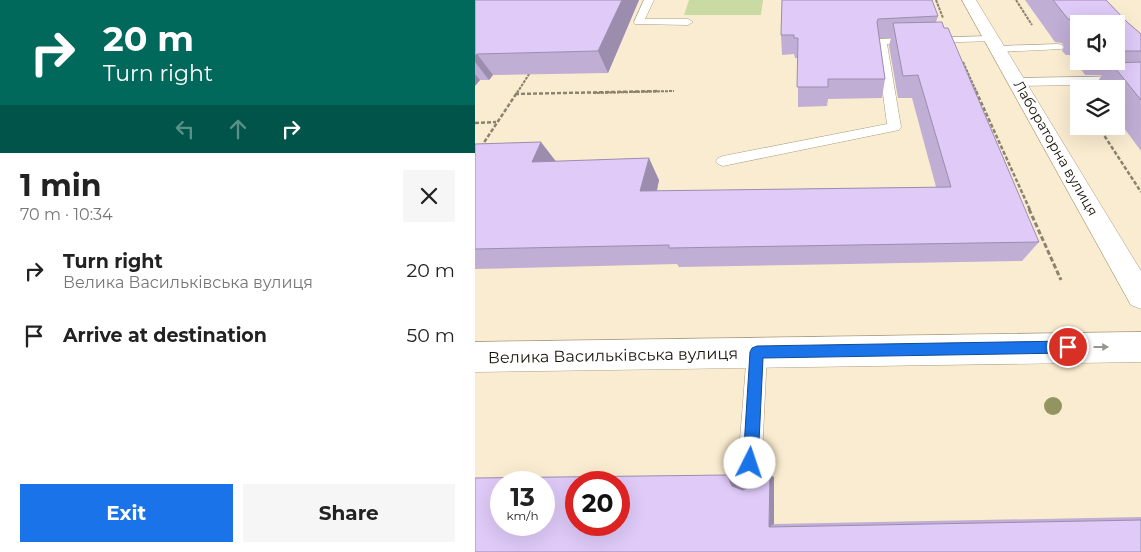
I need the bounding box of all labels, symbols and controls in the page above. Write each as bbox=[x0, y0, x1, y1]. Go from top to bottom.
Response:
map controls bbox=[1070, 15, 1125, 135]
button: sound bbox=[1070, 15, 1125, 70]
text: 20 m bbox=[103, 17, 194, 60]
icon: right bbox=[20, 20, 85, 85]
text: Turn right bbox=[103, 60, 213, 87]
street label: Лабораторна вулиця bbox=[1010, 77, 1102, 219]
button: layers bbox=[1070, 80, 1125, 135]
icon: left bbox=[171, 115, 199, 143]
icon: ahead bbox=[224, 115, 252, 143]
icon: right bbox=[277, 115, 305, 143]
text: 1 min bbox=[20, 167, 101, 204]
button: close bbox=[403, 170, 455, 222]
text: 70 m · 10:34 bbox=[20, 205, 113, 224]
text: Turn right bbox=[63, 250, 163, 273]
icon: right bbox=[20, 257, 48, 285]
text: 20 m bbox=[407, 259, 455, 282]
text: Велика Васильківська вулиця bbox=[63, 273, 313, 292]
icon: arrive bbox=[20, 322, 48, 350]
text: Arrive at destination bbox=[63, 324, 267, 347]
text: 50 m bbox=[407, 324, 455, 347]
pin bbox=[1047, 326, 1089, 368]
icon: arrive bbox=[1054, 333, 1082, 361]
one-way arrow bbox=[1093, 343, 1109, 351]
street label: Велика Васильківська вулиця bbox=[488, 344, 738, 367]
position arrow bbox=[723, 436, 775, 488]
speed limit sign: 20 bbox=[565, 471, 630, 536]
text: 13 bbox=[510, 482, 535, 512]
button: Exit bbox=[20, 484, 233, 542]
button: Share bbox=[243, 484, 455, 542]
text: km/h bbox=[506, 508, 539, 523]

